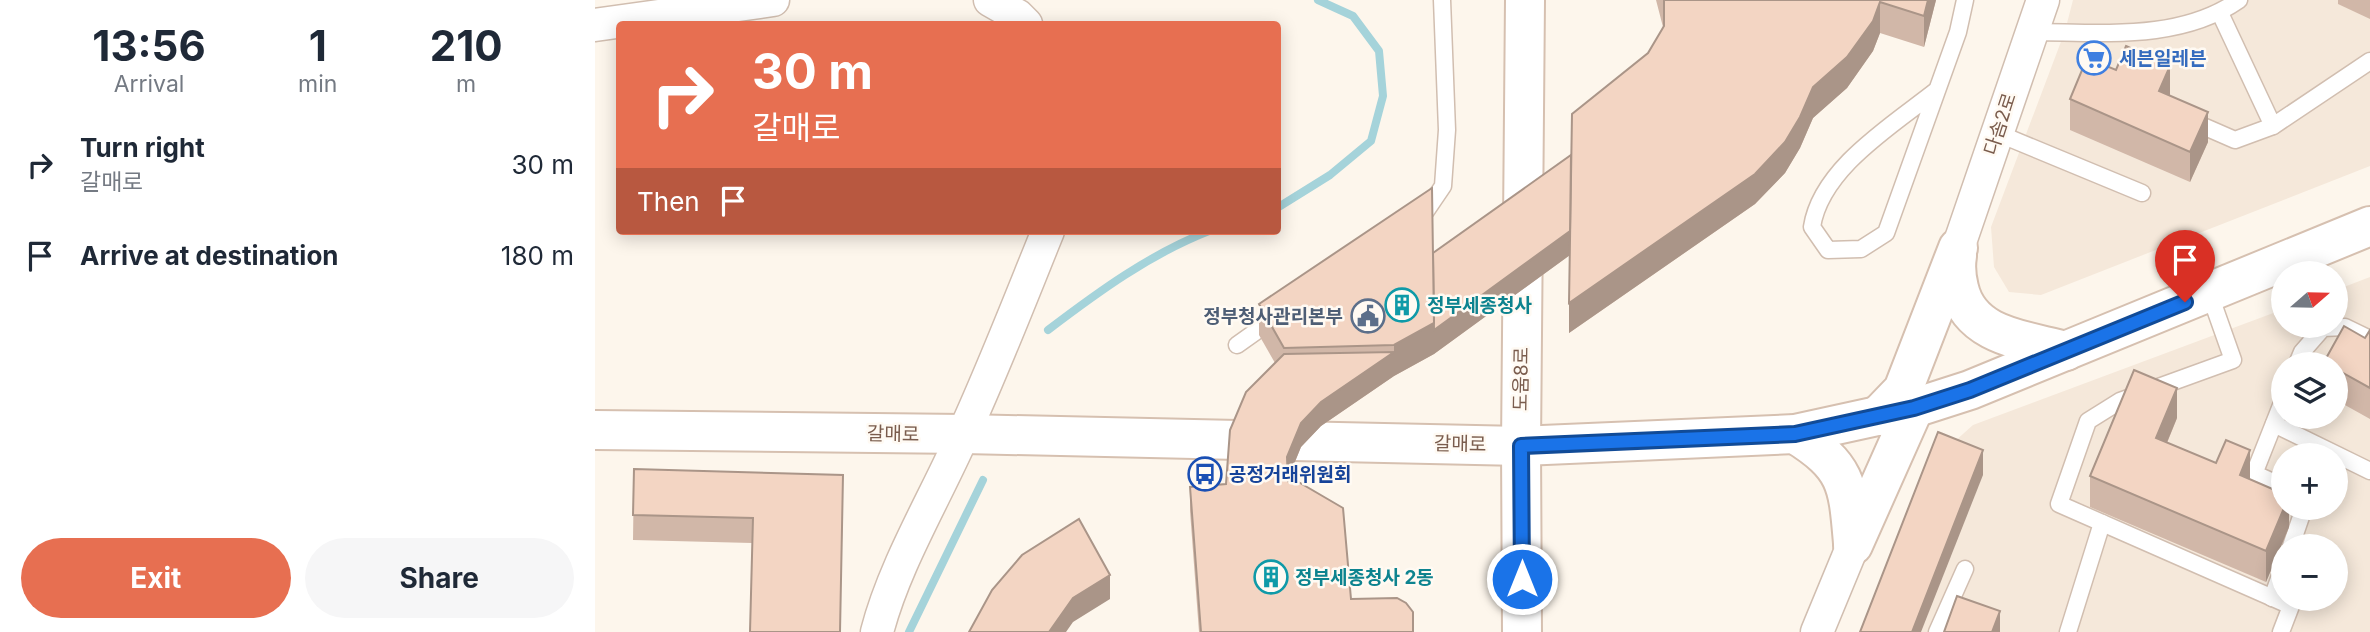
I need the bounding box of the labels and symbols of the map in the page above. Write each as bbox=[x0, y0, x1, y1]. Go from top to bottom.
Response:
supermarket icon: 세븐일레븐 bbox=[2075, 39, 2113, 77]
place label: 세븐일레븐 bbox=[2119, 47, 2206, 70]
street label: 다솜2로 bbox=[1979, 90, 2021, 158]
pin bbox=[2155, 230, 2215, 302]
north arrow bbox=[2271, 261, 2349, 338]
building icon: 정부세종청사 bbox=[1383, 286, 1421, 324]
place label: 정부세종청사 bbox=[1427, 294, 1532, 317]
public building icon: 정부청사관리본부 bbox=[1349, 297, 1387, 335]
place label: 정부청사관리본부 bbox=[1203, 305, 1343, 328]
street label: 도움8로 bbox=[1509, 347, 1533, 411]
street label: 갈매로 bbox=[867, 422, 919, 446]
street label: 갈매로 bbox=[1434, 432, 1486, 456]
bus stop icon: 공정거래위원회 bbox=[1186, 455, 1224, 493]
place label: 공정거래위원회 bbox=[1229, 463, 1351, 486]
position arrow bbox=[1485, 542, 1559, 616]
building icon: 정부세종청사 2동 bbox=[1252, 558, 1290, 596]
place label: 정부세종청사 2동 bbox=[1295, 566, 1434, 589]

